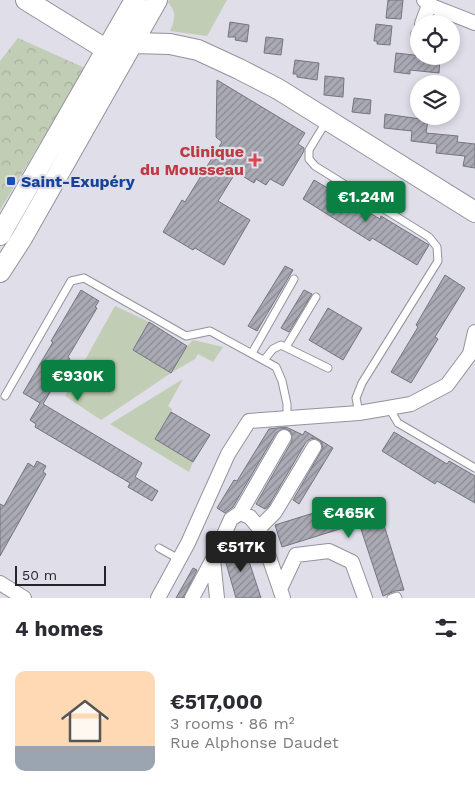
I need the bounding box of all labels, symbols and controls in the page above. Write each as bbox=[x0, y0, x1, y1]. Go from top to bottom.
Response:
map controls bbox=[410, 15, 460, 125]
button: locate bbox=[410, 15, 460, 65]
button: layers bbox=[410, 75, 460, 125]
place label: Clinique du Mousseau bbox=[140, 142, 244, 179]
marker: Clinique du Mousseau bbox=[248, 153, 262, 167]
place label: Saint-Exupéry bbox=[21, 172, 136, 191]
marker: Saint-Exupéry bbox=[5, 175, 17, 187]
pin: €1.24M bbox=[325, 180, 407, 223]
text: €1.24M bbox=[337, 187, 395, 206]
pin: €930K bbox=[43, 360, 113, 402]
text: €930K bbox=[52, 366, 104, 385]
pin: €465K bbox=[314, 496, 384, 539]
text: €465K bbox=[323, 503, 375, 522]
pin: €517K bbox=[206, 530, 276, 573]
text: €517K bbox=[217, 537, 265, 556]
scale bar bbox=[15, 563, 106, 586]
text: 50 m bbox=[22, 567, 57, 583]
icon: filters bbox=[432, 614, 460, 642]
text: 4 homes bbox=[15, 616, 103, 641]
text: €517,000 bbox=[170, 689, 263, 714]
icon: home bbox=[55, 691, 115, 751]
text: 3 rooms · 86 m² bbox=[170, 714, 295, 733]
text: Rue Alphonse Daudet bbox=[170, 733, 339, 752]

